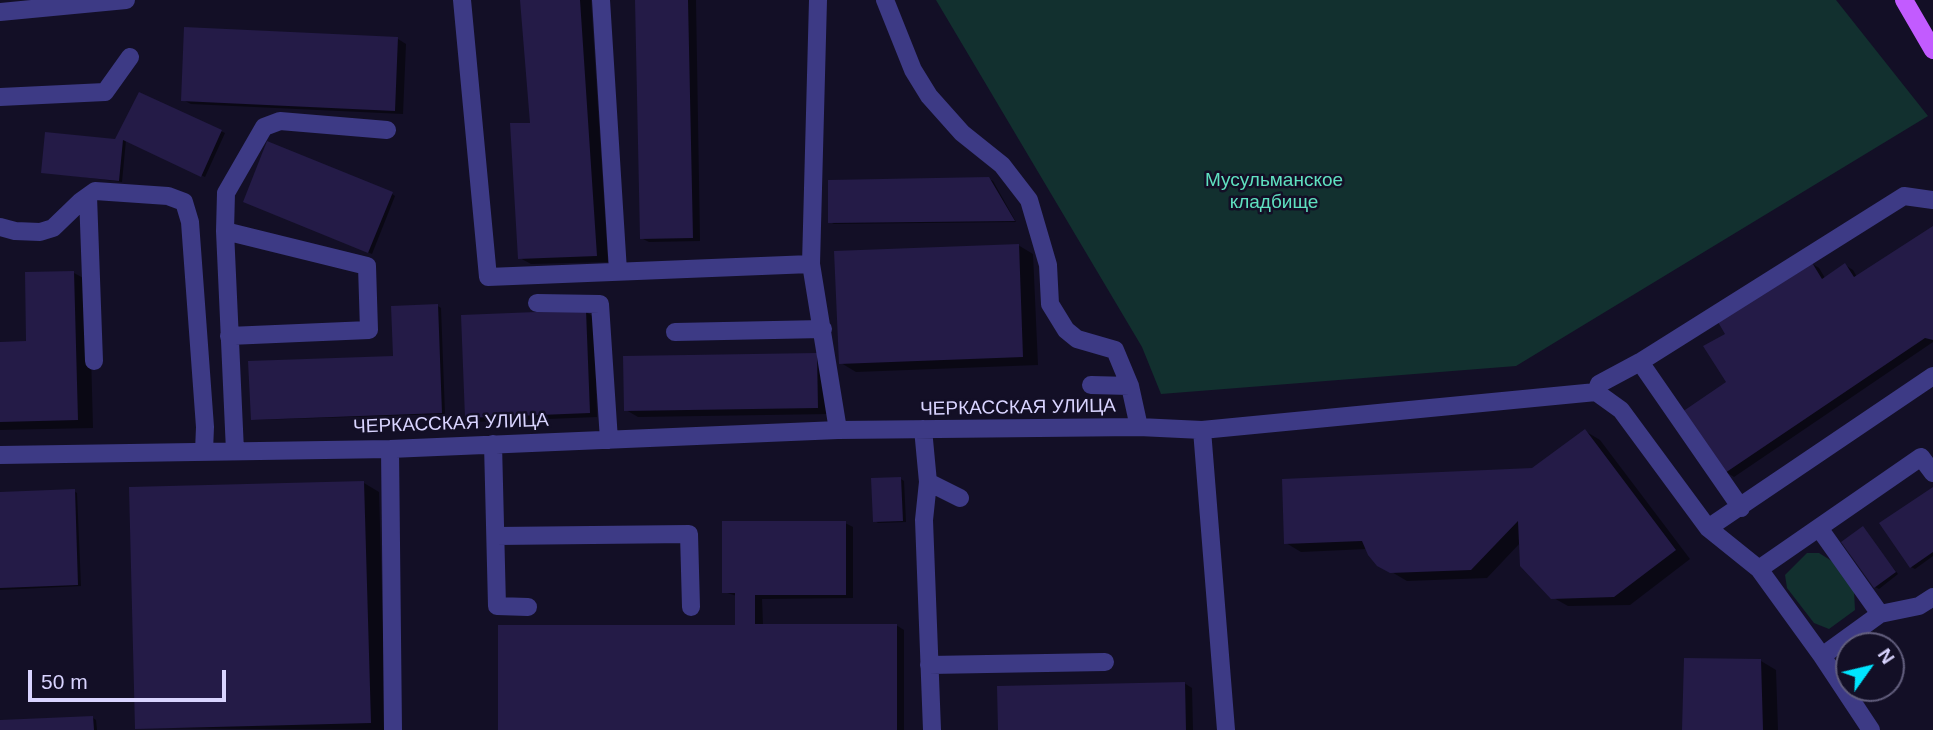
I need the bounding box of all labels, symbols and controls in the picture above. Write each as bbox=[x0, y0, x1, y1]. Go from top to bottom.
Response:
park label: Мусульманское кладбище bbox=[1205, 170, 1343, 214]
street label: ЧЕРКАССКАЯ УЛИЦА bbox=[920, 395, 1116, 421]
street label: ЧЕРКАССКАЯ УЛИЦА bbox=[353, 409, 549, 439]
north arrow bbox=[1835, 632, 1905, 702]
text: N bbox=[1874, 645, 1899, 668]
scale bar bbox=[32, 656, 229, 700]
text: 50 m bbox=[41, 670, 88, 693]

